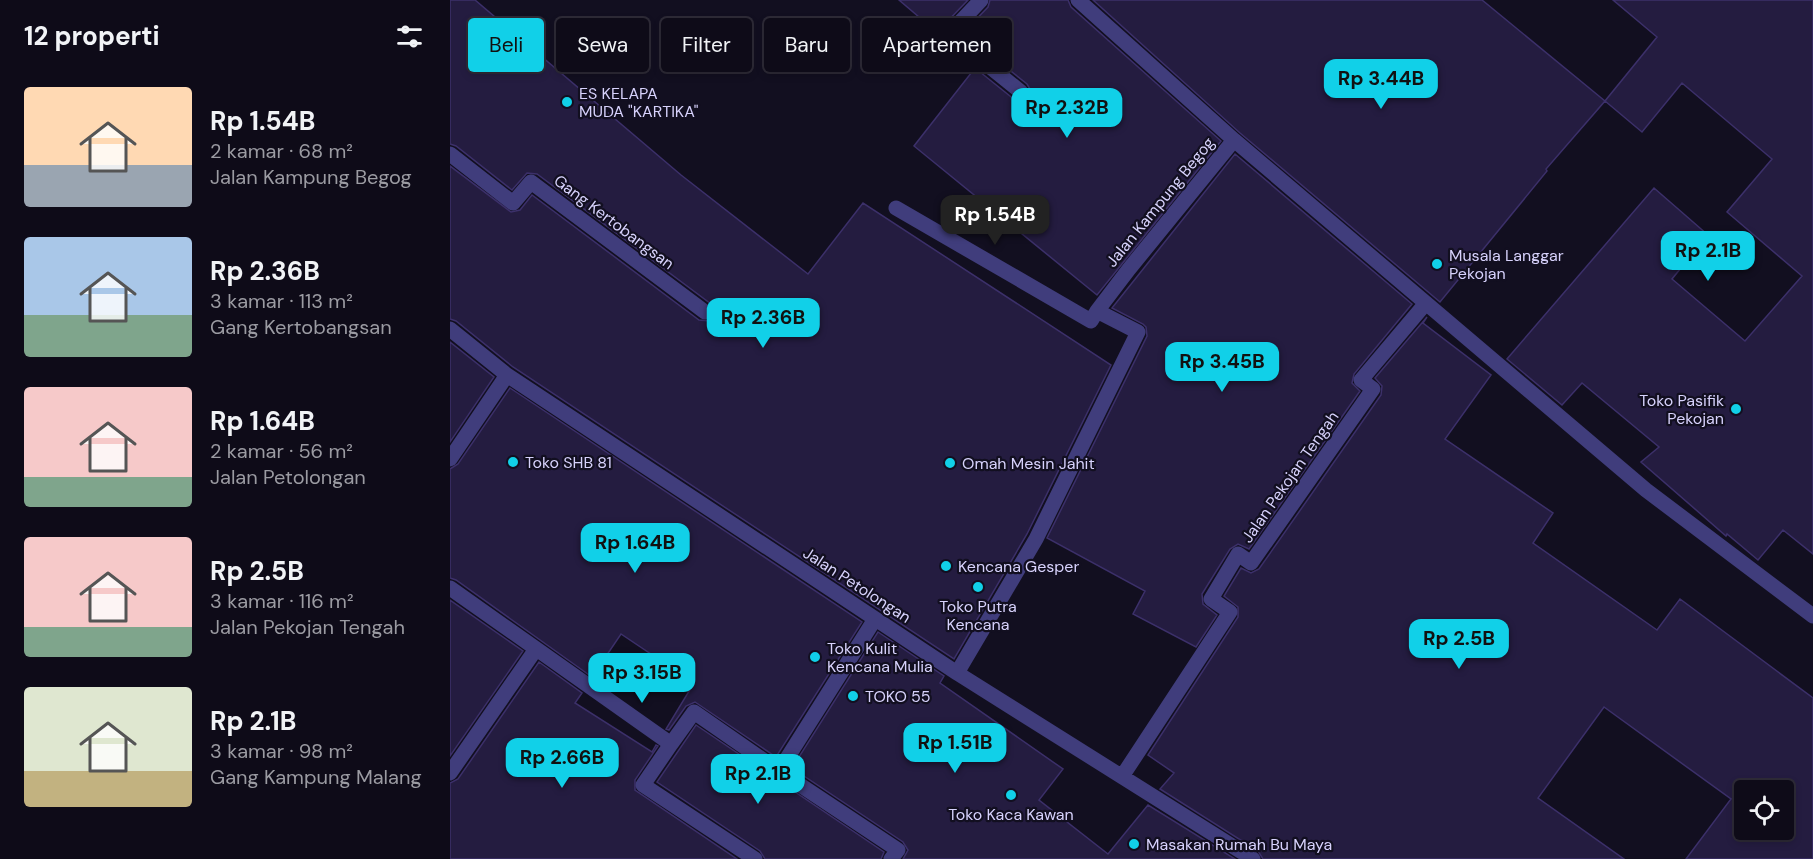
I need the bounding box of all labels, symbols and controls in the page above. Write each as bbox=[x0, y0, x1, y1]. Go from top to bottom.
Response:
chip: Beli bbox=[468, 18, 544, 72]
chip: Sewa bbox=[556, 18, 649, 72]
chip: Filter bbox=[661, 18, 752, 72]
chip: Baru bbox=[764, 18, 850, 72]
chip: Apartemen bbox=[862, 18, 1012, 72]
text: 12 properti bbox=[24, 19, 160, 53]
icon: filters bbox=[393, 20, 426, 53]
pin: Rp 3.44B bbox=[1319, 59, 1443, 110]
text: Rp 3.44B bbox=[1338, 65, 1424, 91]
place label: ES KELAPA MUDA "KARTIKA" bbox=[579, 83, 699, 122]
pin: Rp 2.32B bbox=[1005, 88, 1129, 139]
text: Rp 2.32B bbox=[1025, 94, 1109, 120]
marker: ES KELAPA MUDA "KARTIKA" bbox=[560, 95, 574, 109]
text: Rp 1.54B bbox=[210, 104, 315, 138]
icon: home bbox=[72, 111, 144, 183]
street label: Jalan Kampung Begog bbox=[1101, 133, 1219, 271]
text: 2 kamar · 68 m² bbox=[210, 138, 353, 164]
text: Jalan Kampung Begog bbox=[210, 164, 412, 190]
street label: Gang Kertobangsan bbox=[550, 170, 678, 274]
pin: Rp 1.54B bbox=[933, 195, 1057, 246]
text: Rp 1.54B bbox=[955, 201, 1035, 227]
pin: Rp 2.1B bbox=[1653, 231, 1763, 282]
text: Rp 2.1B bbox=[1675, 237, 1741, 263]
place label: Musala Langgar Pekojan bbox=[1449, 245, 1564, 284]
text: Rp 2.36B bbox=[210, 254, 320, 288]
marker: Musala Langgar Pekojan bbox=[1430, 257, 1444, 271]
icon: home bbox=[72, 261, 144, 333]
text: 3 kamar · 113 m² bbox=[210, 288, 353, 314]
pin: Rp 2.36B bbox=[701, 298, 825, 349]
text: Rp 2.36B bbox=[721, 304, 805, 330]
text: Gang Kertobangsan bbox=[210, 314, 392, 340]
pin: Rp 3.45B bbox=[1160, 342, 1284, 393]
text: Rp 3.45B bbox=[1179, 348, 1265, 374]
place label: Toko Pasifik Pekojan bbox=[1639, 390, 1724, 429]
marker: Toko Pasifik Pekojan bbox=[1729, 402, 1743, 416]
text: Rp 1.64B bbox=[210, 404, 315, 438]
street label: Jalan Pekojan Tengah bbox=[1237, 407, 1343, 547]
icon: home bbox=[72, 411, 144, 483]
text: 2 kamar · 56 m² bbox=[210, 438, 353, 464]
place label: Toko SHB 81 bbox=[525, 452, 612, 473]
place label: Omah Mesin Jahit bbox=[962, 453, 1095, 474]
marker: Toko SHB 81 bbox=[506, 455, 520, 469]
marker: Omah Mesin Jahit bbox=[943, 456, 957, 470]
text: Jalan Petolongan bbox=[210, 464, 366, 490]
pin: Rp 1.64B bbox=[573, 523, 697, 574]
text: Rp 1.64B bbox=[595, 529, 675, 555]
street label: Jalan Petolongan bbox=[799, 542, 915, 628]
text: Rp 2.5B bbox=[210, 554, 304, 588]
place label: Kencana Gesper bbox=[958, 556, 1079, 577]
marker: Kencana Gesper bbox=[939, 559, 953, 573]
icon: home bbox=[72, 561, 144, 633]
marker: Toko Putra Kencana bbox=[971, 580, 985, 594]
text: 3 kamar · 116 m² bbox=[210, 588, 354, 614]
place label: Toko Putra Kencana bbox=[939, 596, 1017, 635]
text: Jalan Pekojan Tengah bbox=[210, 614, 405, 640]
pin: Rp 2.5B bbox=[1404, 619, 1514, 670]
text: Rp 2.5B bbox=[1423, 625, 1495, 651]
place label: Toko Kulit Kencana Mulia bbox=[827, 638, 933, 677]
marker: Toko Kulit Kencana Mulia bbox=[808, 650, 822, 664]
pin: Rp 3.15B bbox=[580, 653, 704, 704]
text: Rp 3.15B bbox=[602, 659, 682, 685]
place label: TOKO 55 bbox=[865, 686, 931, 707]
marker: TOKO 55 bbox=[846, 689, 860, 703]
text: Rp 2.1B bbox=[210, 704, 296, 738]
icon: home bbox=[72, 711, 144, 783]
pin: Rp 1.51B bbox=[893, 723, 1017, 774]
text: Rp 1.51B bbox=[917, 729, 993, 755]
text: 3 kamar · 98 m² bbox=[210, 738, 353, 764]
pin: Rp 2.66B bbox=[500, 738, 624, 789]
text: Rp 2.66B bbox=[520, 744, 604, 770]
pin: Rp 2.1B bbox=[703, 754, 813, 805]
text: Rp 2.1B bbox=[725, 760, 791, 786]
text: Gang Kampung Malang bbox=[210, 764, 422, 790]
map controls bbox=[1734, 780, 1794, 840]
button: locate bbox=[1734, 780, 1794, 840]
marker: Toko Kaca Kawan bbox=[1004, 788, 1018, 802]
place label: Toko Kaca Kawan bbox=[948, 804, 1074, 825]
place label: Masakan Rumah Bu Maya bbox=[1146, 834, 1332, 855]
marker: Masakan Rumah Bu Maya bbox=[1127, 837, 1141, 851]

